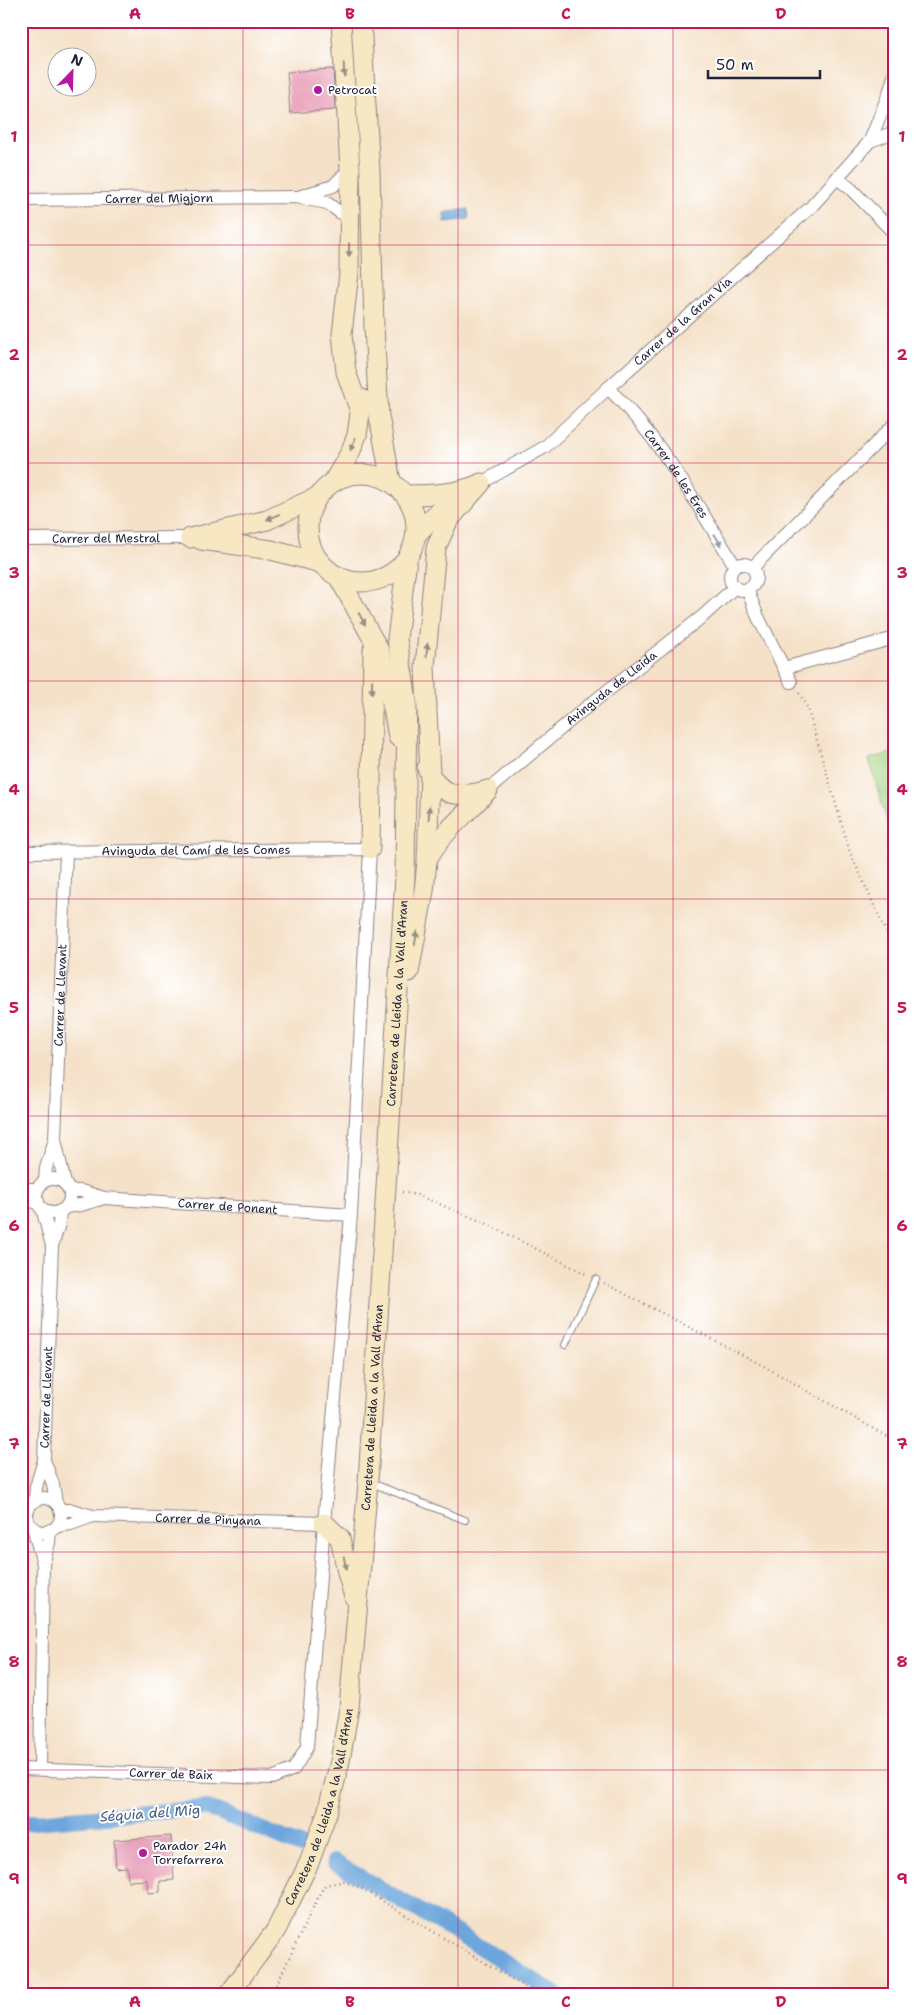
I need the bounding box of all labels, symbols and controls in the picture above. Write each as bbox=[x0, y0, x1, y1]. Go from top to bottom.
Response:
text: A bbox=[129, 3, 141, 24]
text: B bbox=[345, 3, 355, 24]
text: C bbox=[561, 3, 571, 24]
text: D bbox=[775, 3, 787, 24]
north arrow bbox=[48, 48, 98, 98]
scale bar bbox=[708, 48, 821, 80]
text: N bbox=[68, 50, 86, 70]
text: 50 m bbox=[716, 55, 754, 75]
one-way arrow bbox=[340, 62, 348, 78]
place label: Petrocat bbox=[328, 82, 377, 98]
marker: Petrocat bbox=[312, 84, 324, 96]
text: 1 bbox=[10, 126, 18, 147]
text: 1 bbox=[898, 126, 906, 147]
street label: Carrer del Migjorn bbox=[105, 190, 213, 207]
one-way arrow bbox=[345, 242, 353, 258]
street label: Carrer de la Gran Via bbox=[630, 273, 736, 369]
text: 2 bbox=[8, 344, 20, 365]
text: 2 bbox=[896, 344, 908, 365]
street label: Carrer de les Eres bbox=[640, 426, 712, 521]
one-way arrow bbox=[349, 437, 357, 451]
one-way arrow bbox=[266, 514, 280, 522]
street label: Carrer del Mestral bbox=[52, 530, 160, 547]
one-way arrow bbox=[714, 533, 723, 546]
text: 3 bbox=[8, 562, 20, 583]
text: 3 bbox=[896, 562, 908, 583]
one-way arrow bbox=[358, 612, 367, 626]
one-way arrow bbox=[423, 642, 431, 658]
street label: Avinguda de Lleida bbox=[562, 647, 661, 729]
one-way arrow bbox=[368, 679, 376, 695]
text: 4 bbox=[8, 779, 20, 800]
text: 4 bbox=[896, 779, 908, 800]
one-way arrow bbox=[425, 804, 433, 820]
street label: Avinguda del Camí de les Comes bbox=[101, 842, 291, 859]
street label: Carretera de Lleida a la Vall d'Aran bbox=[383, 900, 412, 1107]
one-way arrow bbox=[412, 930, 420, 946]
street label: Carrer de Llevant bbox=[51, 944, 70, 1047]
text: 5 bbox=[9, 997, 19, 1018]
text: 5 bbox=[897, 997, 907, 1018]
street label: Carrer de Ponent bbox=[177, 1195, 278, 1218]
text: 6 bbox=[8, 1215, 20, 1236]
text: 6 bbox=[896, 1215, 908, 1236]
street label: Carretera de Lleida a la Vall d'Aran bbox=[358, 1304, 387, 1511]
street label: Carrer de Llevant bbox=[36, 1346, 56, 1449]
text: 7 bbox=[8, 1433, 20, 1454]
text: 7 bbox=[896, 1433, 908, 1454]
street label: Carrer de Pinyana bbox=[155, 1510, 262, 1529]
one-way arrow bbox=[341, 1555, 349, 1570]
text: 8 bbox=[8, 1651, 20, 1672]
text: 8 bbox=[896, 1651, 908, 1672]
street label: Carretera de Lleida a la Vall d'Aran bbox=[281, 1707, 357, 1908]
street label: Carrer de Baix bbox=[129, 1765, 213, 1783]
water label: Séquia del Mig bbox=[99, 1801, 201, 1825]
place label: Parador 24h Torrefarrera bbox=[153, 1838, 227, 1868]
marker: Parador 24h Torrefarrera bbox=[137, 1847, 149, 1859]
text: 9 bbox=[8, 1868, 20, 1889]
text: 9 bbox=[896, 1868, 908, 1889]
text: A bbox=[129, 1991, 141, 2012]
text: B bbox=[345, 1991, 355, 2012]
text: C bbox=[561, 1991, 571, 2012]
text: D bbox=[775, 1991, 787, 2012]

